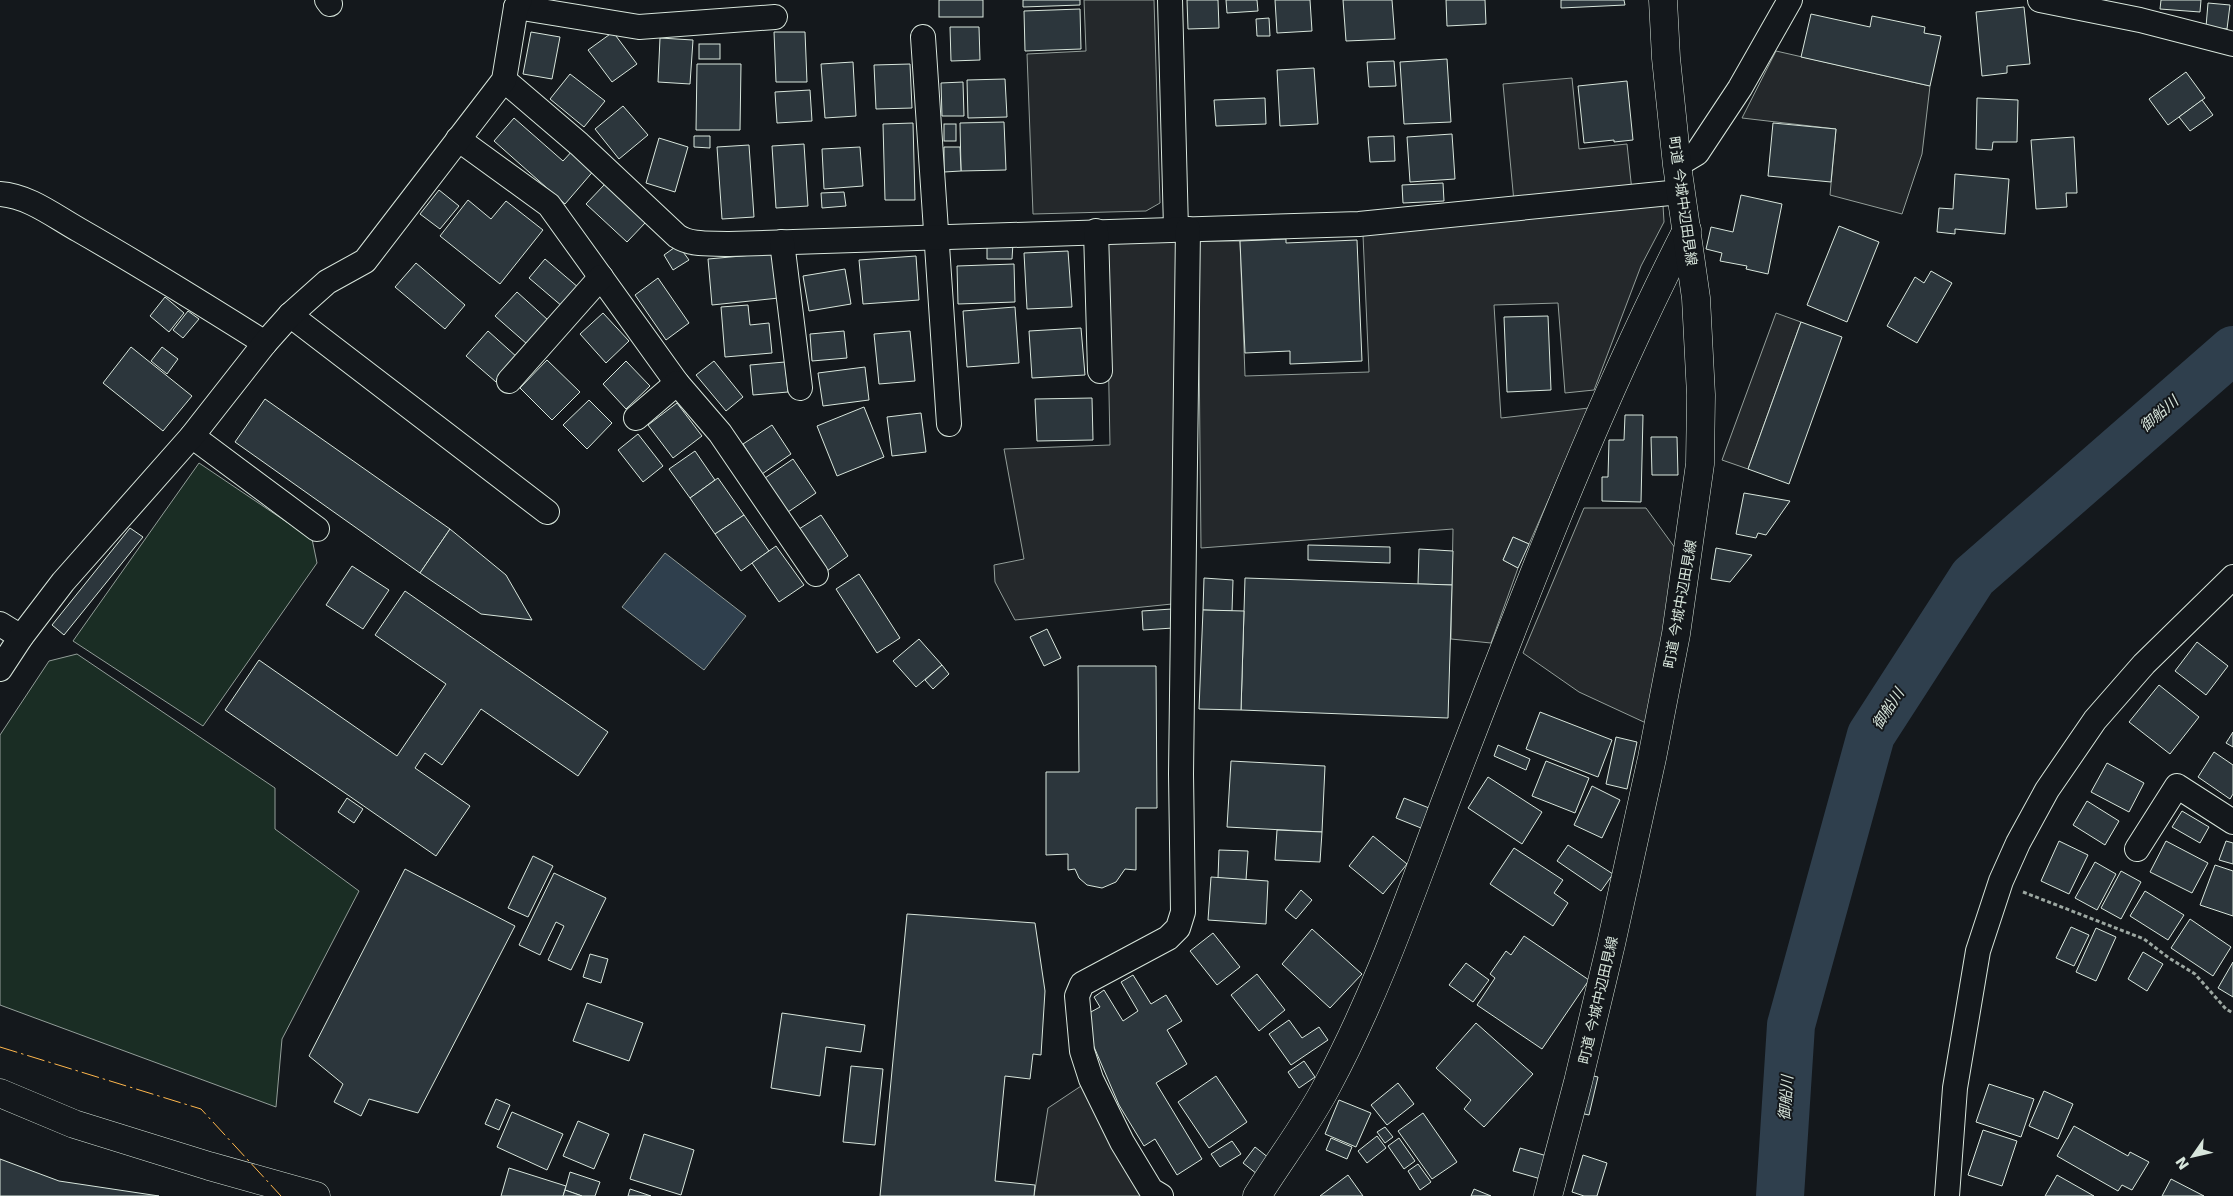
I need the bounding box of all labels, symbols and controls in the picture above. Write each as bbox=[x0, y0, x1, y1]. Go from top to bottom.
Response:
street label: 町道 今城中辺田見線 bbox=[1666, 135, 1700, 267]
water label: 御船川 bbox=[2136, 391, 2183, 436]
street label: 町道 今城中辺田見線 bbox=[1661, 538, 1699, 670]
water label: 御船川 bbox=[1868, 684, 1909, 733]
street label: 町道 今城中辺田見線 bbox=[1576, 935, 1620, 1065]
water label: 御船川 bbox=[1775, 1073, 1797, 1121]
north arrow bbox=[2168, 1131, 2218, 1181]
text: N bbox=[2172, 1154, 2192, 1173]

